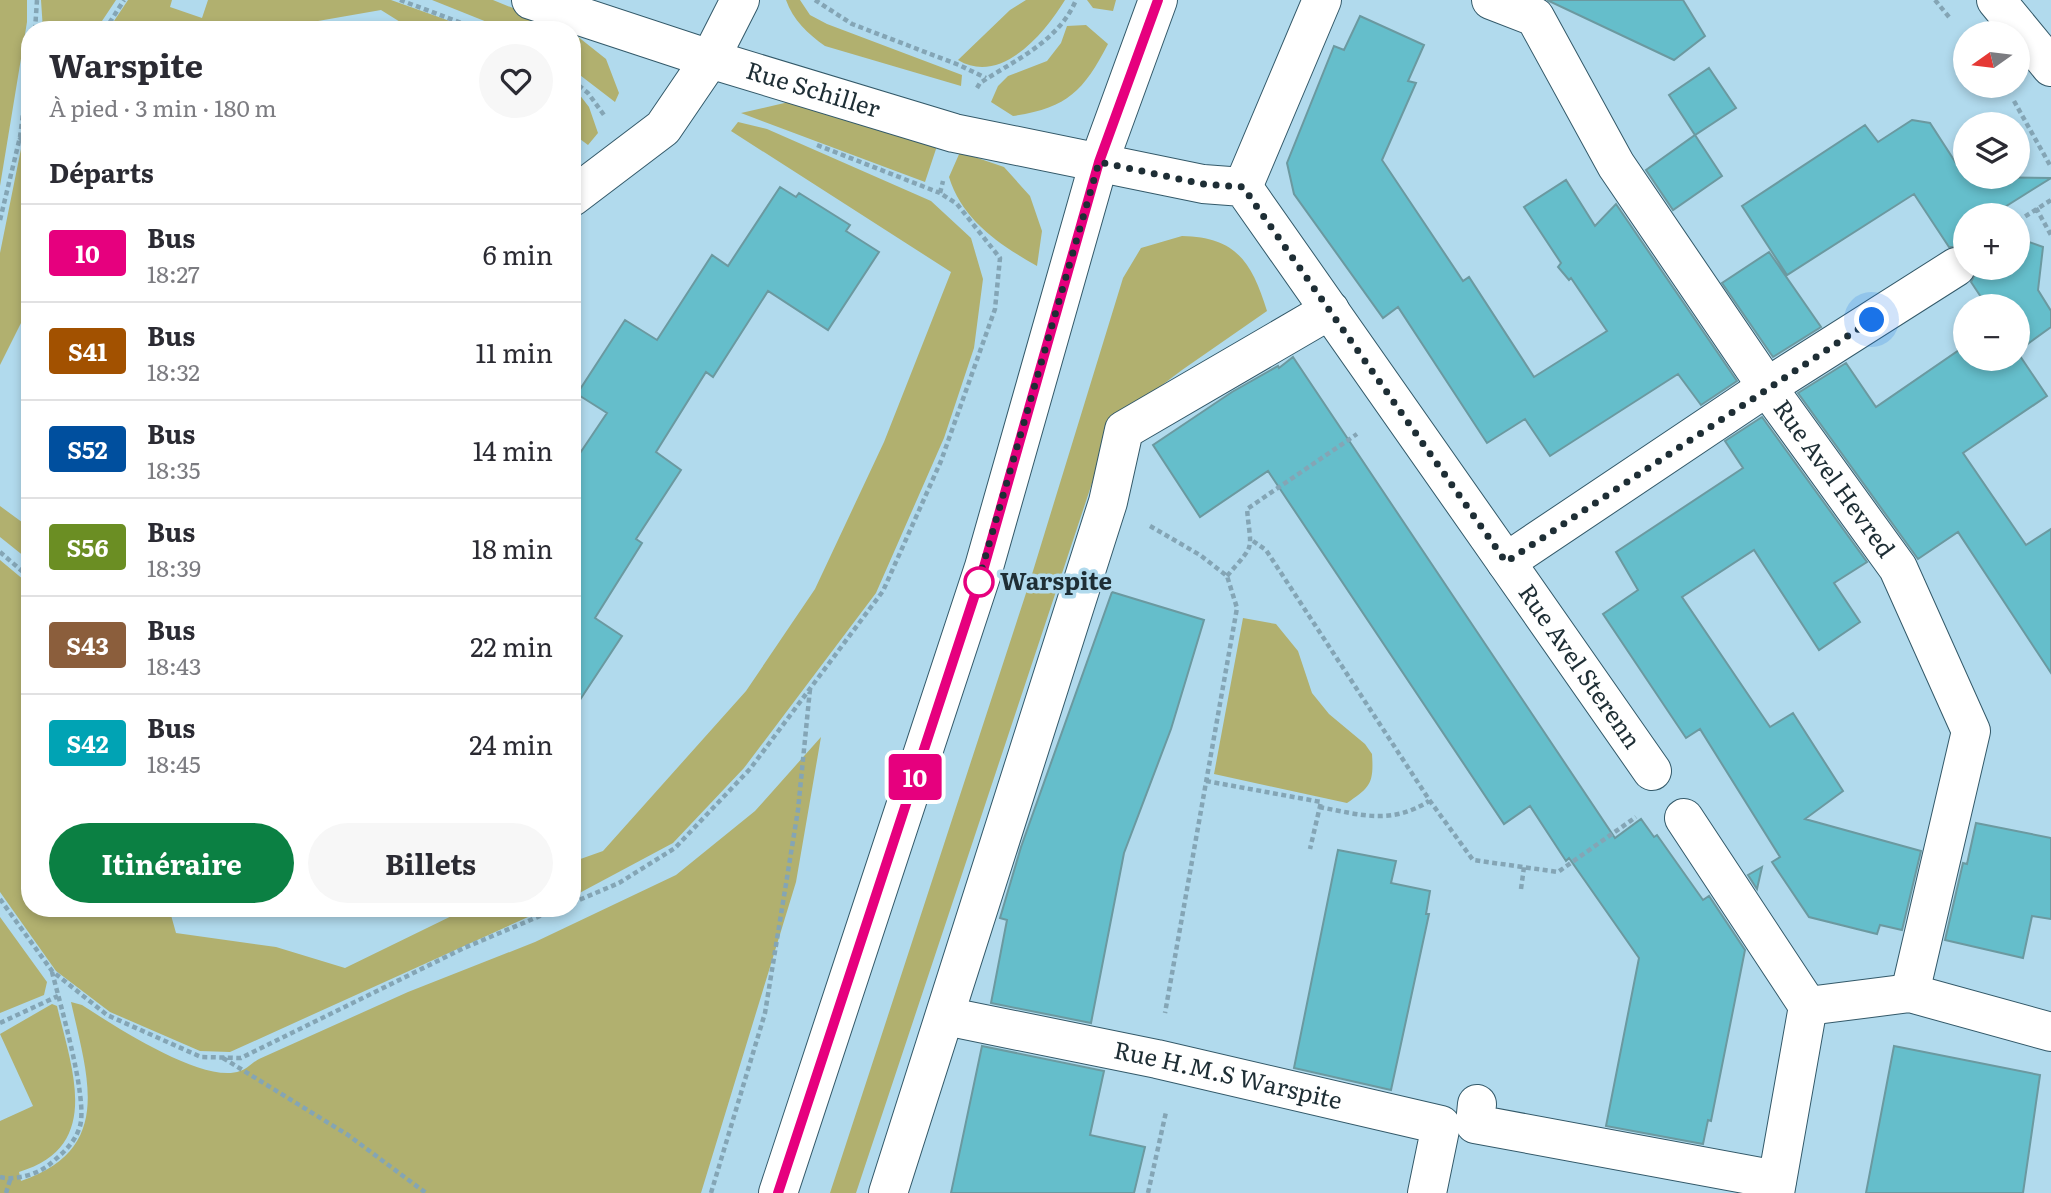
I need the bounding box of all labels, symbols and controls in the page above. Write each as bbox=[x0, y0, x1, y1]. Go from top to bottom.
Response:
north arrow bbox=[1953, 21, 2030, 98]
map controls bbox=[1953, 21, 2030, 371]
text: Warspite bbox=[49, 39, 203, 88]
button: heart bbox=[479, 44, 553, 118]
street label: Rue Schiller bbox=[742, 51, 886, 125]
text: À pied · 3 min · 180 m bbox=[49, 90, 277, 124]
button: layers bbox=[1953, 112, 2030, 189]
text: Départs bbox=[49, 152, 154, 191]
button: + bbox=[1953, 203, 2030, 280]
text: Bus bbox=[147, 217, 195, 256]
text: 6 min bbox=[483, 234, 553, 273]
text: 10 bbox=[75, 235, 100, 270]
text: 18:27 bbox=[147, 256, 200, 290]
button: − bbox=[1953, 294, 2030, 371]
your location bbox=[1854, 302, 1889, 337]
text: Bus bbox=[147, 315, 195, 354]
text: 11 min bbox=[476, 332, 553, 371]
text: S41 bbox=[68, 333, 107, 368]
text: 18:32 bbox=[147, 354, 200, 388]
street label: Rue Avel Hevred bbox=[1767, 391, 1905, 564]
text: Bus bbox=[147, 413, 195, 452]
text: 14 min bbox=[473, 430, 553, 469]
text: S52 bbox=[67, 431, 108, 466]
text: 18:35 bbox=[147, 452, 201, 486]
text: Bus bbox=[147, 511, 195, 550]
text: 18 min bbox=[472, 528, 553, 567]
text: S56 bbox=[67, 529, 108, 564]
text: 18:39 bbox=[147, 550, 201, 584]
place label: Warspite bbox=[1000, 562, 1112, 597]
marker: Warspite bbox=[964, 567, 994, 597]
street label: Rue Avel Sterenn bbox=[1512, 576, 1651, 755]
text: Bus bbox=[147, 609, 195, 648]
text: 22 min bbox=[470, 626, 553, 665]
text: S43 bbox=[66, 627, 109, 662]
text: 18:43 bbox=[147, 648, 201, 682]
text: Bus bbox=[147, 707, 195, 746]
text: 24 min bbox=[469, 724, 553, 763]
text: S42 bbox=[66, 725, 109, 760]
text: 18:45 bbox=[147, 746, 201, 780]
line badge: 10 bbox=[884, 754, 946, 800]
text: 10 bbox=[903, 759, 927, 794]
button: Itinéraire bbox=[49, 823, 294, 903]
button: Billets bbox=[308, 823, 553, 903]
street label: Rue H.M.S Warspite bbox=[1111, 1031, 1346, 1116]

